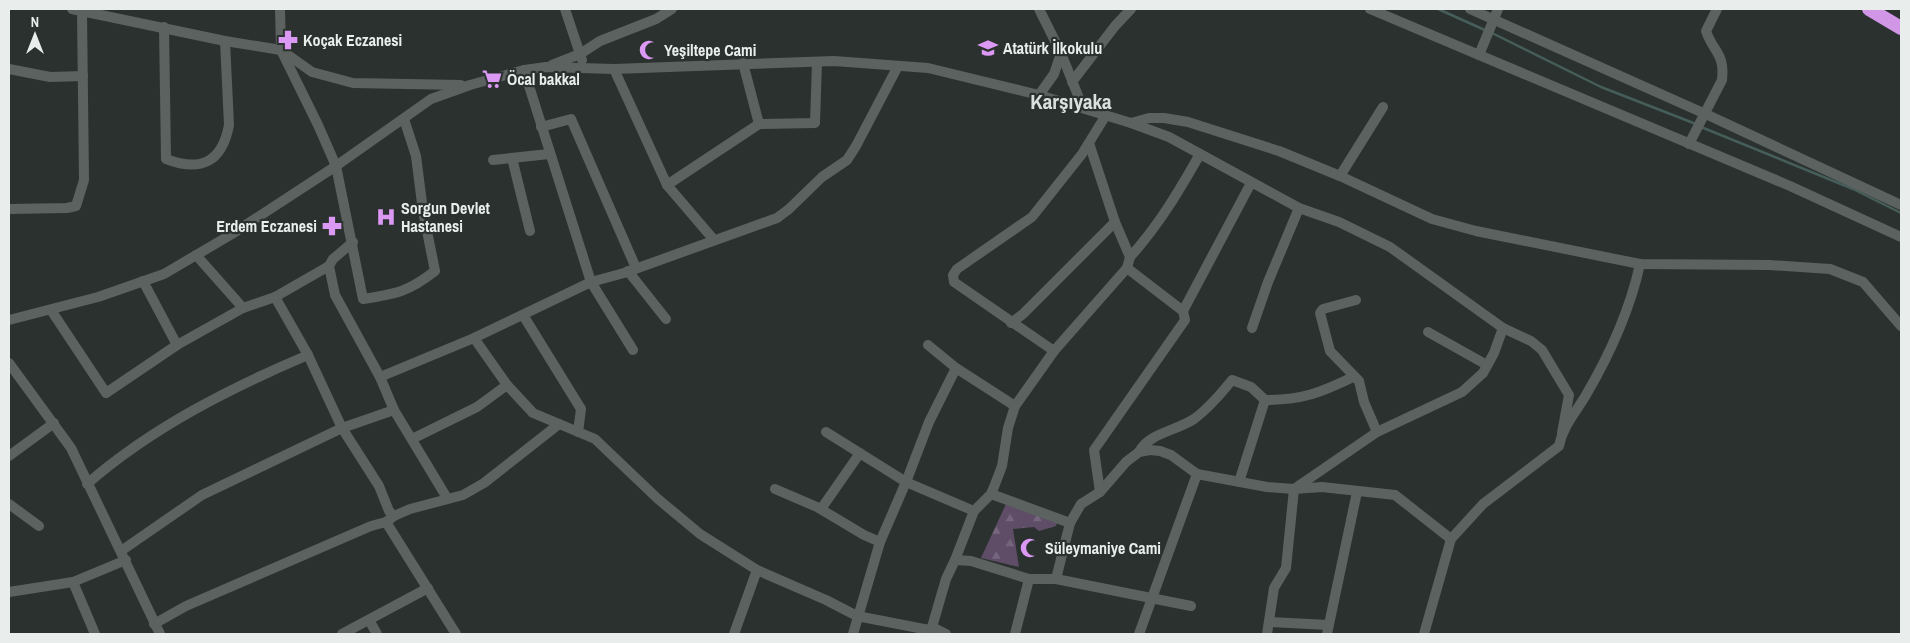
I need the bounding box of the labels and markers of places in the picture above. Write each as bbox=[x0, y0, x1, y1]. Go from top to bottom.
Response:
pharmacy icon: Koçak Eczanesi bbox=[277, 29, 299, 51]
place label: Koçak Eczanesi bbox=[303, 29, 402, 51]
school or university icon: Atatürk İlkokulu bbox=[977, 37, 999, 59]
place label: Atatürk İlkokulu bbox=[1003, 37, 1102, 59]
mosque icon: Yeşiltepe Cami bbox=[638, 39, 660, 61]
place label: Yeşiltepe Cami bbox=[664, 39, 756, 61]
supermarket icon: Öcal bakkal bbox=[481, 68, 503, 90]
place label: Öcal bakkal bbox=[507, 68, 580, 90]
place label: Sorgun Devlet Hastanesi bbox=[401, 197, 491, 237]
hospital icon: Sorgun Devlet Hastanesi bbox=[375, 206, 397, 228]
place label: Erdem Eczanesi bbox=[216, 215, 317, 237]
pharmacy icon: Erdem Eczanesi bbox=[321, 215, 343, 237]
mosque icon: Süleymaniye Cami bbox=[1019, 537, 1041, 559]
place label: Süleymaniye Cami bbox=[1045, 537, 1161, 559]

